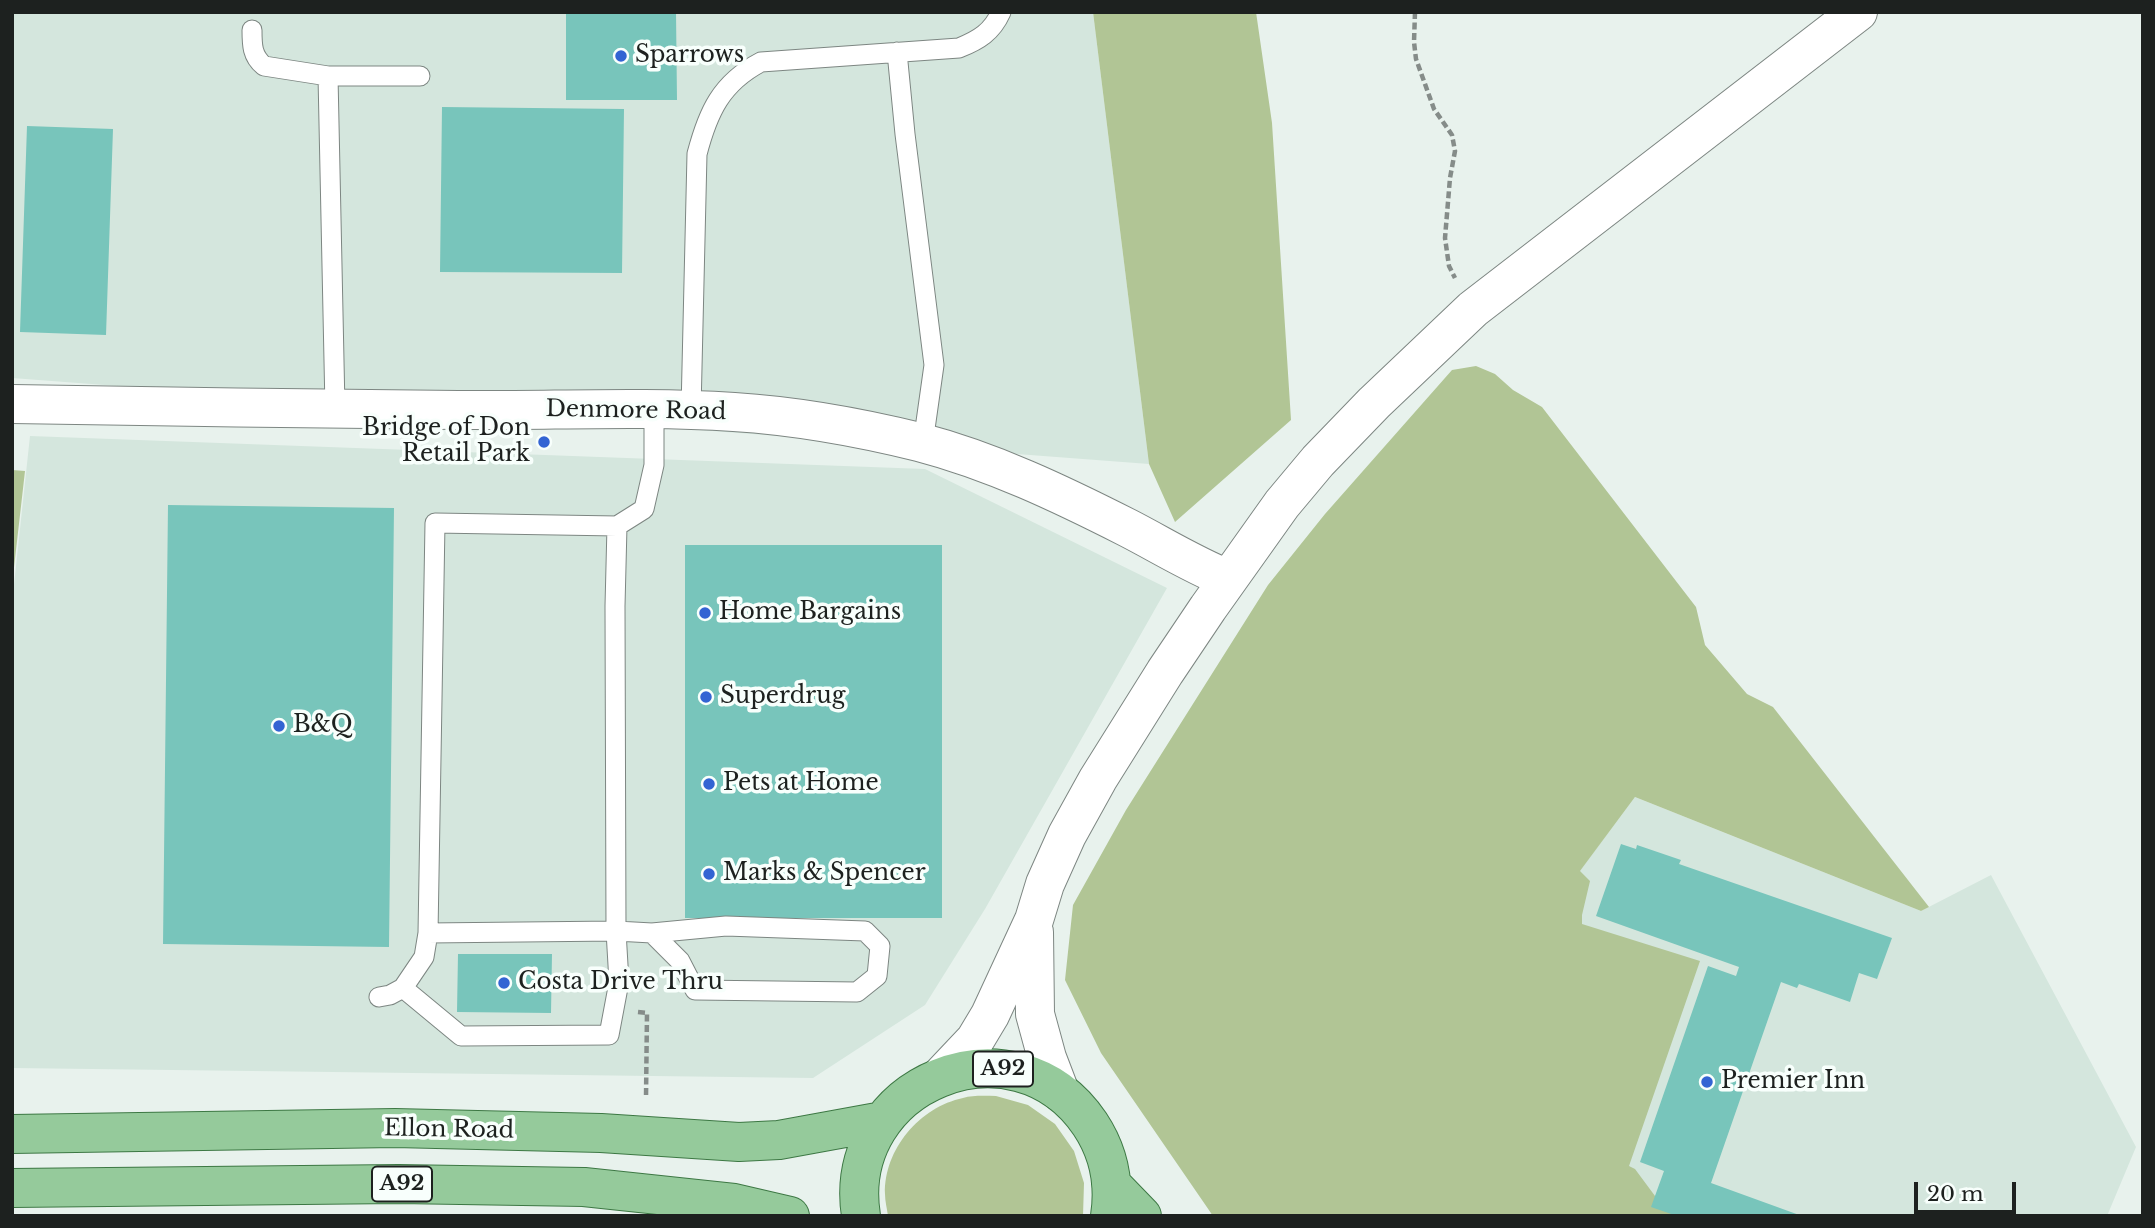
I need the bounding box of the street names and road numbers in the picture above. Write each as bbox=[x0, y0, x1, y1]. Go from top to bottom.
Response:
street label: Denmore Road bbox=[545, 396, 727, 426]
road number: A92 bbox=[973, 1052, 1033, 1086]
street label: Ellon Road bbox=[384, 1115, 514, 1145]
road number: A92 bbox=[372, 1166, 432, 1202]

